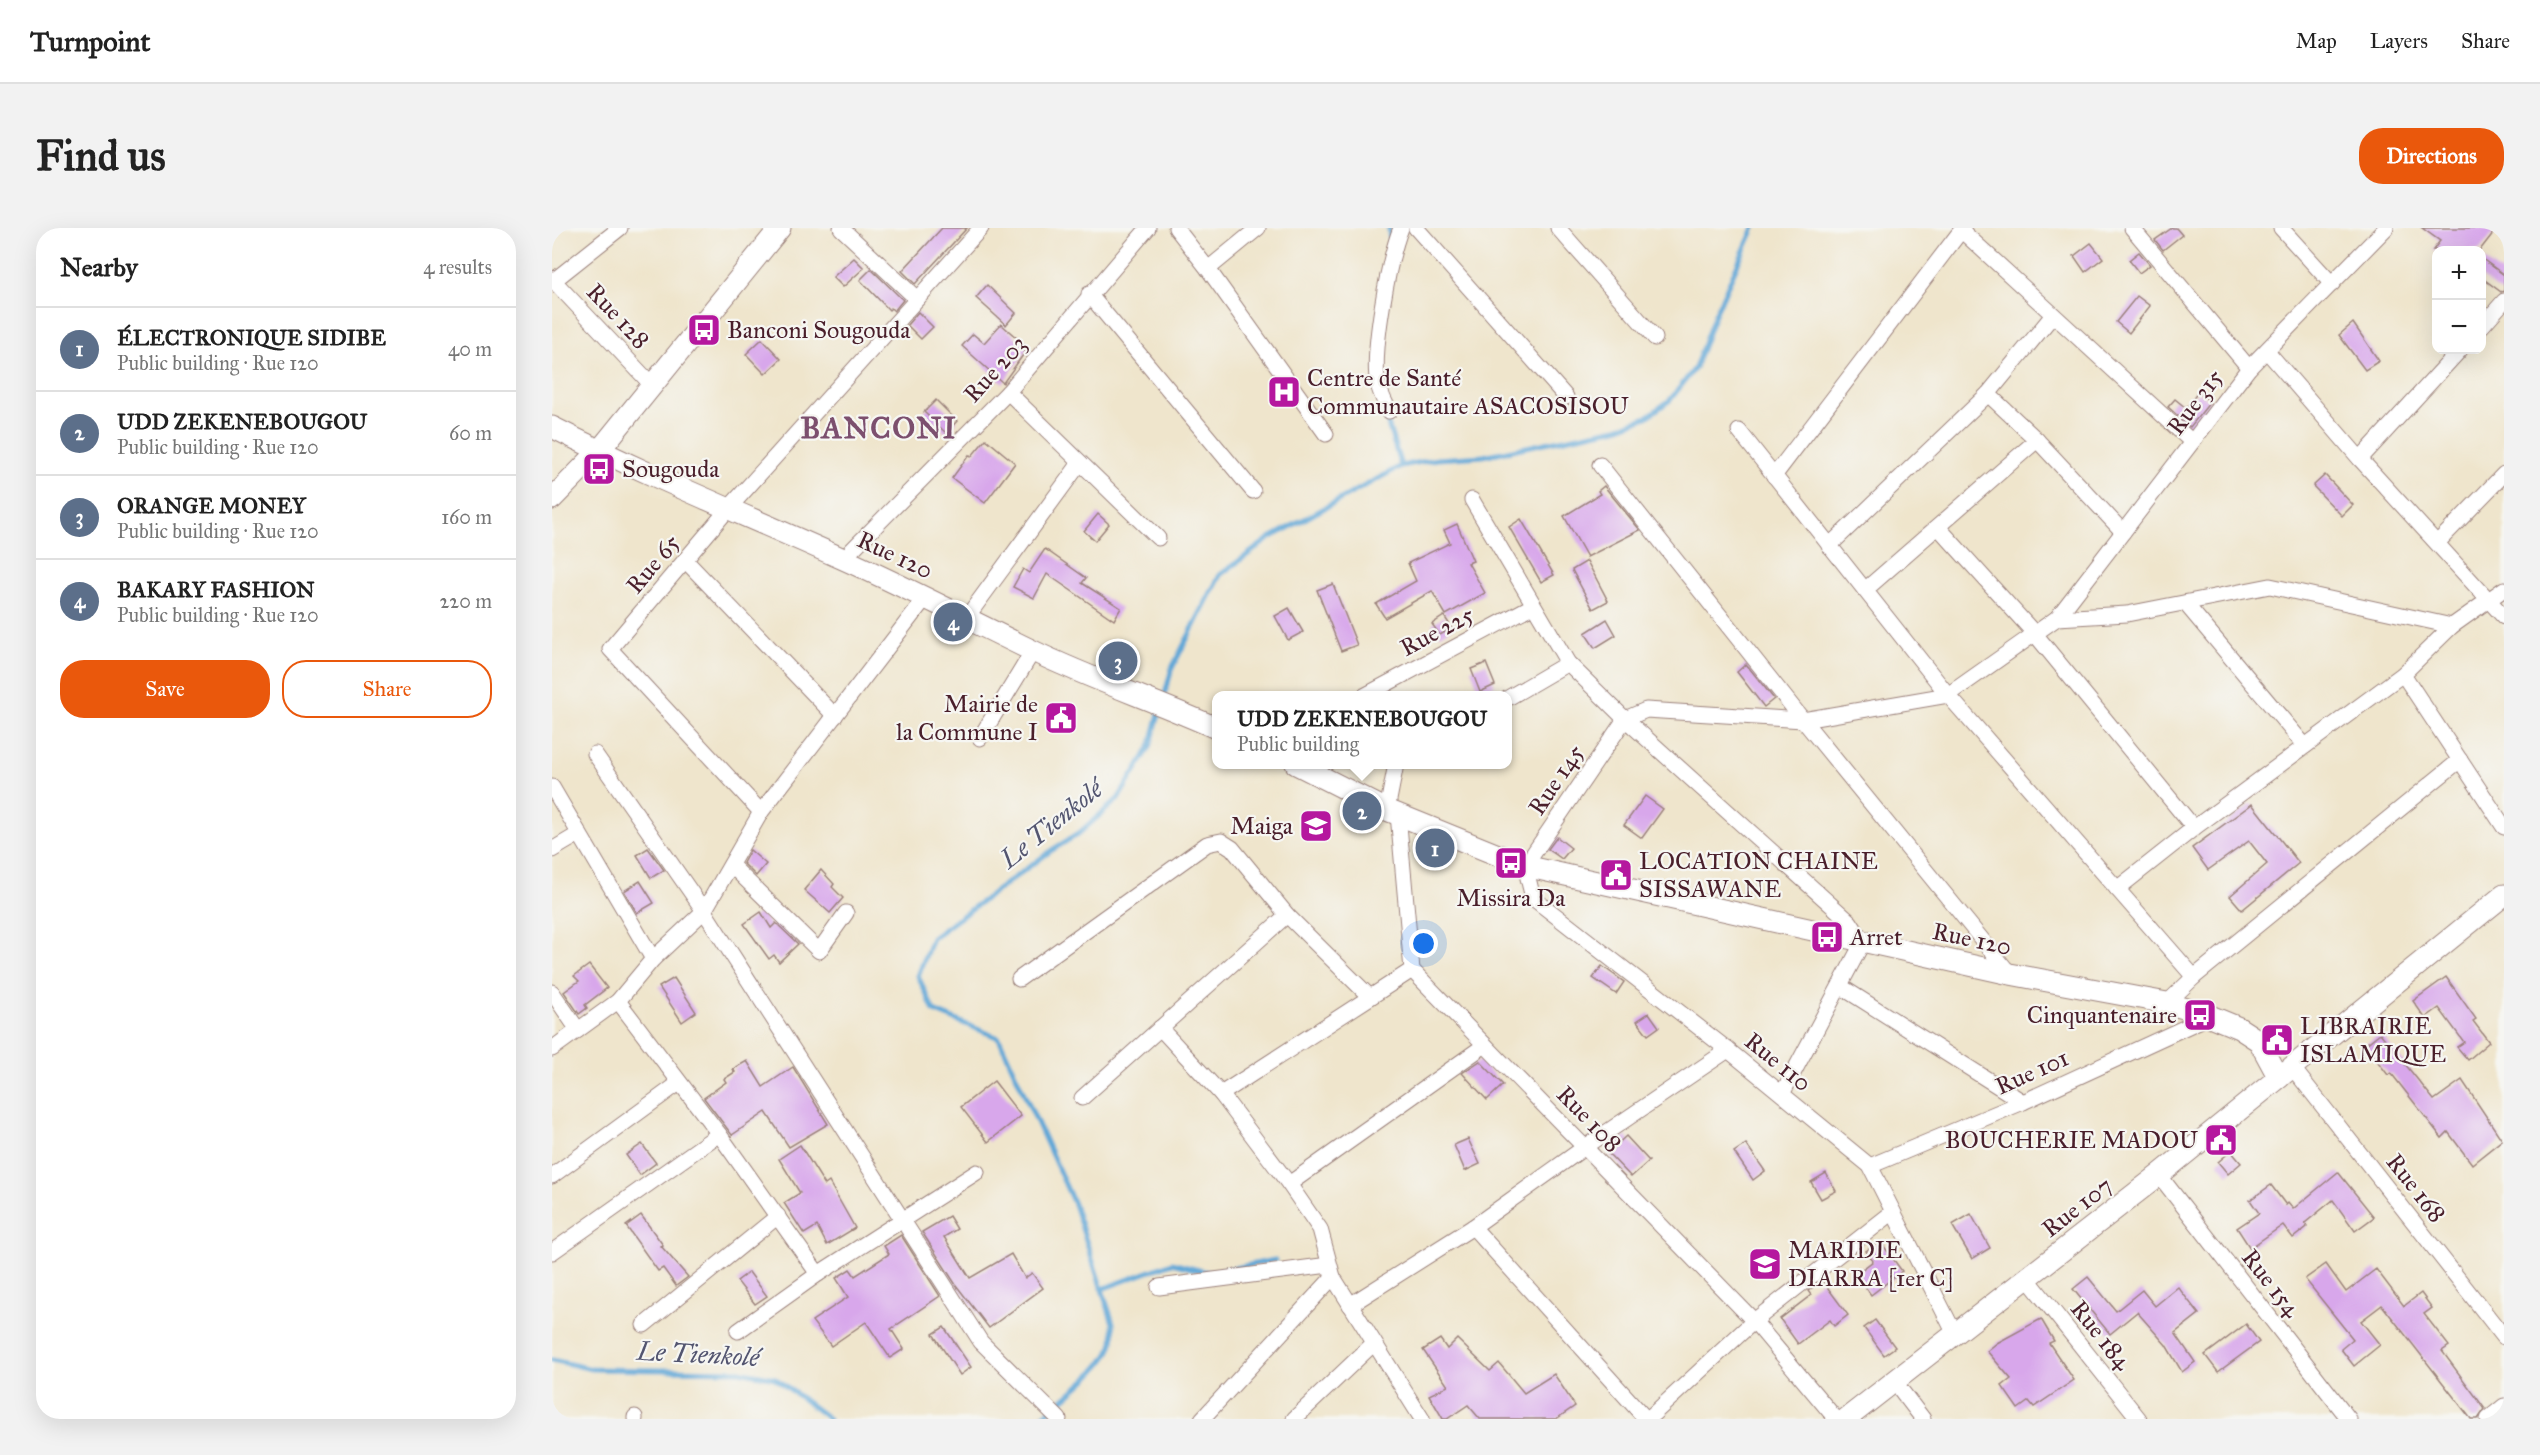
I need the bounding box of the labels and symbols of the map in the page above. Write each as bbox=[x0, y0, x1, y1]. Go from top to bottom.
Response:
street label: Rue 128 bbox=[580, 277, 656, 355]
bus stop icon: Banconi Sougouda bbox=[686, 312, 722, 348]
place label: Banconi Sougouda bbox=[727, 315, 911, 345]
street label: Rue 203 bbox=[957, 329, 1033, 409]
place label: Centre de Santé Communautaire ASACOSISOU bbox=[1307, 363, 1629, 421]
street label: Rue 315 bbox=[2161, 363, 2229, 441]
hospital icon: Centre de Santé Communautaire ASACOSISOU bbox=[1266, 374, 1302, 410]
district label: BANCONI bbox=[801, 410, 957, 446]
bus stop icon: Sougouda bbox=[581, 451, 617, 487]
place label: Sougouda bbox=[622, 454, 720, 484]
street label: Rue 120 bbox=[852, 525, 938, 585]
street label: Rue 65 bbox=[620, 528, 686, 600]
street label: Rue 225 bbox=[1395, 599, 1479, 663]
pin: 4 bbox=[934, 600, 972, 644]
pin: 3 bbox=[1098, 638, 1138, 684]
place label: Mairie de la Commune I bbox=[896, 689, 1038, 747]
public building icon: Mairie de la Commune I bbox=[1043, 700, 1079, 736]
street label: Rue 145 bbox=[1522, 739, 1590, 821]
water label: Le Tienkolé bbox=[993, 770, 1112, 876]
pin: 2 bbox=[1342, 788, 1382, 834]
school or university icon: Maiga bbox=[1298, 808, 1334, 844]
place label: Maiga bbox=[1230, 811, 1294, 841]
pin: 1 bbox=[1416, 826, 1454, 870]
bus stop icon: Missira Da bbox=[1493, 845, 1529, 881]
place label: LOCATION CHAINE SISSAWANE bbox=[1639, 846, 1878, 904]
public building icon: LOCATION CHAINE SISSAWANE bbox=[1598, 857, 1634, 893]
place label: Missira Da bbox=[1457, 883, 1566, 913]
street label: Rue 120 bbox=[1930, 916, 2014, 962]
bus stop icon: Arret bbox=[1809, 919, 1845, 955]
place label: Arret bbox=[1849, 922, 1903, 952]
your location bbox=[1409, 929, 1438, 958]
bus stop icon: Cinquantenaire bbox=[2182, 997, 2218, 1033]
place label: Cinquantenaire bbox=[2027, 1000, 2177, 1030]
place label: LIBRAIRIE ISLAMIQUE bbox=[2300, 1011, 2446, 1069]
public building icon: LIBRAIRIE ISLAMIQUE bbox=[2259, 1022, 2295, 1058]
street label: Rue 110 bbox=[1738, 1026, 1818, 1098]
street label: Rue 101 bbox=[1991, 1043, 2073, 1101]
street label: Rue 108 bbox=[1550, 1080, 1628, 1158]
public building icon: BOUCHERIE MADOU bbox=[2203, 1122, 2239, 1158]
place label: BOUCHERIE MADOU bbox=[1945, 1125, 2198, 1155]
street label: Rue 168 bbox=[2380, 1148, 2452, 1228]
street label: Rue 107 bbox=[2036, 1170, 2118, 1244]
place label: MARIDIE DIARRA [1er C] bbox=[1788, 1235, 1953, 1293]
street label: Rue 154 bbox=[2235, 1243, 2307, 1323]
school or university icon: MARIDIE DIARRA [1er C] bbox=[1747, 1246, 1783, 1282]
street label: Rue 184 bbox=[2064, 1294, 2138, 1376]
water label: Le Tienkolé bbox=[635, 1335, 764, 1373]

